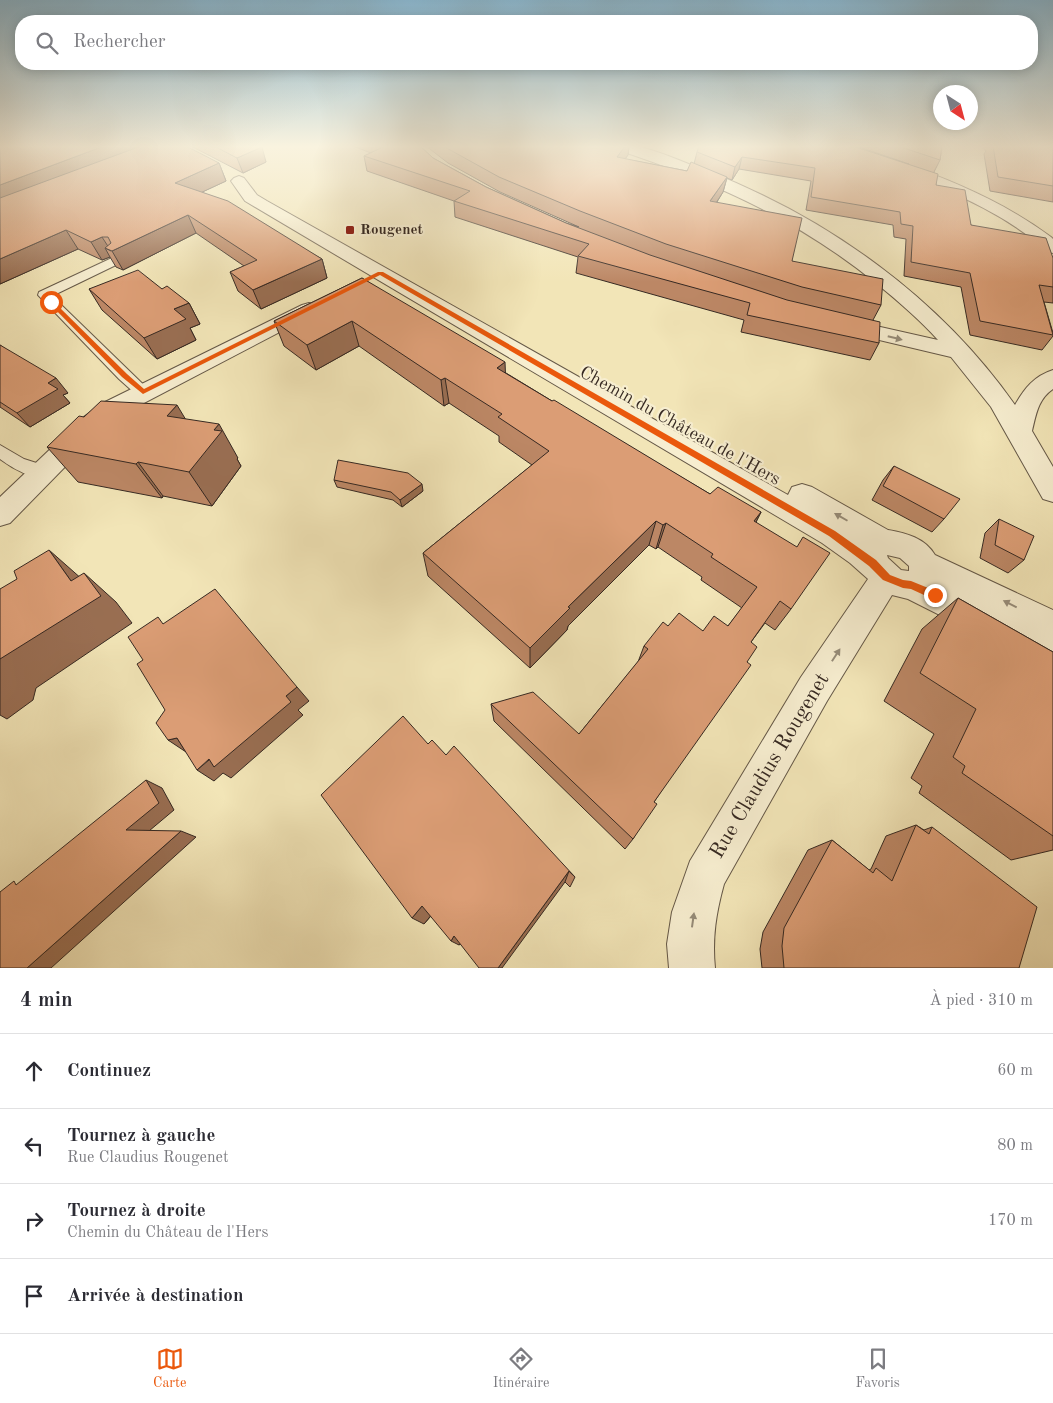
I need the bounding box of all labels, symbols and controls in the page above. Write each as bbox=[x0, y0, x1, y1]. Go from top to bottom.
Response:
search box bbox=[15, 15, 1038, 70]
icon: search bbox=[33, 29, 61, 57]
text: Rechercher bbox=[73, 33, 166, 52]
north arrow bbox=[933, 85, 978, 130]
place label: Rougenet bbox=[360, 223, 424, 238]
marker: Rougenet bbox=[344, 224, 356, 236]
route start bbox=[40, 291, 63, 314]
one-way arrow bbox=[888, 334, 903, 342]
street label: Chemin du Château de l'Hers bbox=[577, 363, 784, 489]
one-way arrow bbox=[834, 513, 849, 521]
route end bbox=[924, 584, 947, 607]
one-way arrow bbox=[1002, 600, 1017, 608]
one-way arrow bbox=[831, 648, 841, 662]
street label: Rue Claudius Rougenet bbox=[706, 670, 834, 862]
one-way arrow bbox=[689, 911, 697, 927]
text: 4 min bbox=[20, 990, 73, 1011]
text: À pied · 310 m bbox=[930, 993, 1033, 1009]
icon: ahead bbox=[20, 1057, 48, 1085]
text: Continuez bbox=[67, 1062, 151, 1081]
text: 60 m bbox=[997, 1063, 1033, 1079]
text: Tournez à gauche bbox=[67, 1127, 215, 1146]
icon: left bbox=[20, 1132, 48, 1160]
text: 80 m bbox=[997, 1138, 1033, 1154]
text: Rue Claudius Rougenet bbox=[67, 1150, 229, 1166]
text: Tournez à droite bbox=[67, 1202, 206, 1221]
icon: right bbox=[20, 1207, 48, 1235]
text: 170 m bbox=[988, 1213, 1033, 1229]
text: Chemin du Château de l'Hers bbox=[67, 1225, 268, 1241]
icon: arrive bbox=[20, 1282, 48, 1310]
text: Arrivée à destination bbox=[67, 1287, 243, 1306]
tab: Carte bbox=[153, 1345, 186, 1392]
tab: Itinéraire bbox=[493, 1345, 549, 1392]
tab: Favoris bbox=[856, 1345, 900, 1392]

